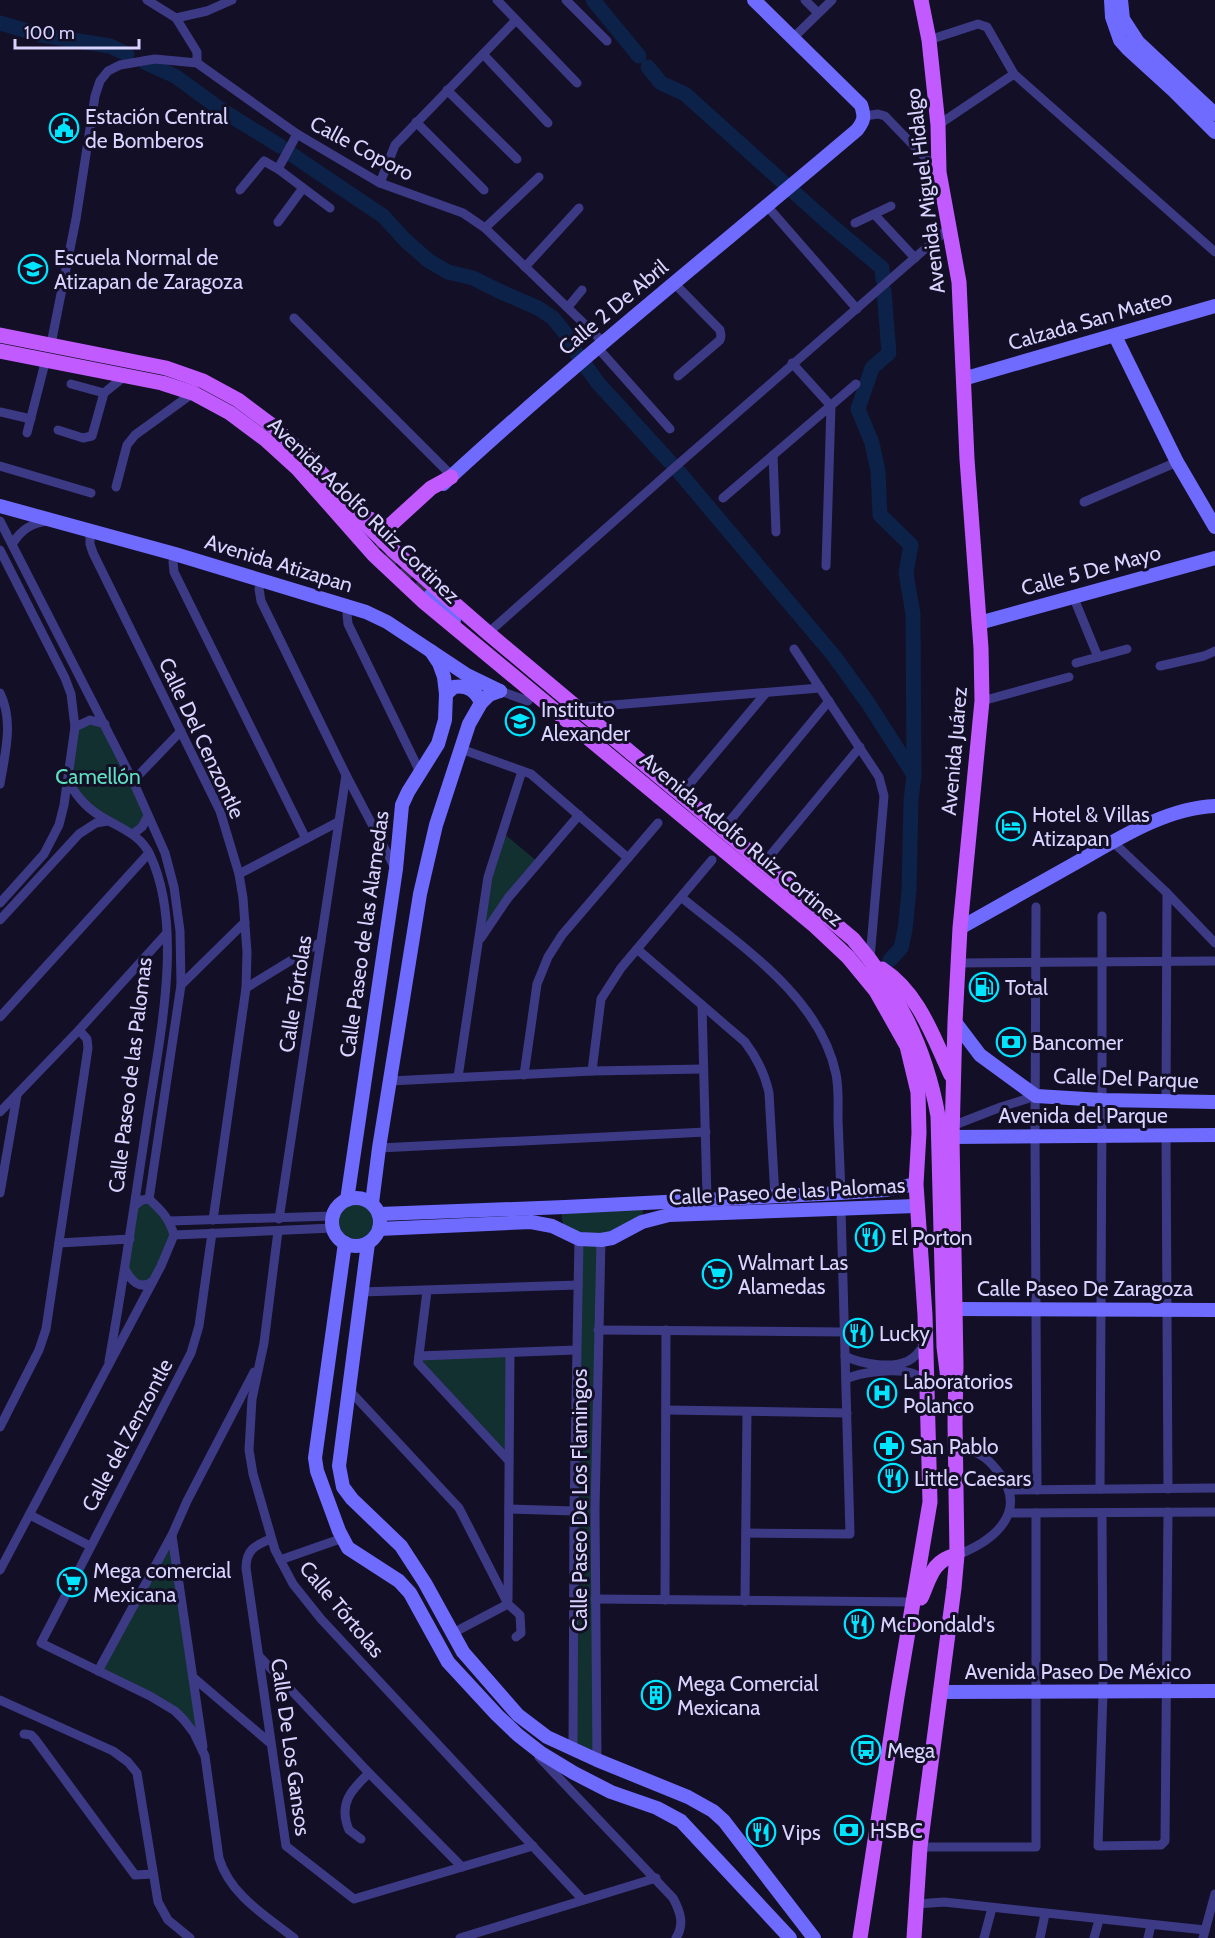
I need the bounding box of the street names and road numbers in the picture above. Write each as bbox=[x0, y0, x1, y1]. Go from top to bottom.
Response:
street label: Avenida Miguel Hidalgo bbox=[900, 87, 950, 295]
street label: Calle Coporo bbox=[306, 110, 418, 186]
street label: Calle 2 De Abril bbox=[553, 254, 673, 360]
street label: Calzada San Mateo bbox=[1005, 285, 1175, 355]
street label: Avenida Adolfo Ruiz Cortinez bbox=[263, 412, 465, 608]
street label: Avenida Atizapan bbox=[202, 529, 356, 597]
street label: Calle 5 De Mayo bbox=[1018, 539, 1164, 601]
street label: Calle Del Cenzontle bbox=[154, 654, 250, 823]
street label: Avenida Juárez bbox=[936, 686, 972, 816]
street label: Avenida Adolfo Ruiz Cortinez bbox=[636, 747, 848, 931]
street label: Calle Paseo de las Alamedas bbox=[334, 809, 394, 1059]
street label: Calle Tórtolas bbox=[273, 933, 317, 1054]
street label: Calle Paseo de las Palomas bbox=[103, 956, 157, 1194]
street label: Calle Del Parque bbox=[1053, 1063, 1199, 1093]
street label: Avenida del Parque bbox=[998, 1103, 1168, 1128]
street label: Calle Paseo de las Palomas bbox=[668, 1172, 906, 1210]
street label: Calle Paseo De Zaragoza bbox=[977, 1276, 1193, 1301]
street label: Calle del Zenzontle bbox=[76, 1354, 178, 1516]
street label: Calle Paseo De Los Flamingos bbox=[567, 1368, 592, 1632]
street label: Calle Tórtolas bbox=[294, 1556, 390, 1663]
street label: Calle De Los Gansos bbox=[266, 1657, 316, 1838]
street label: Avenida Paseo De México bbox=[965, 1659, 1191, 1684]

